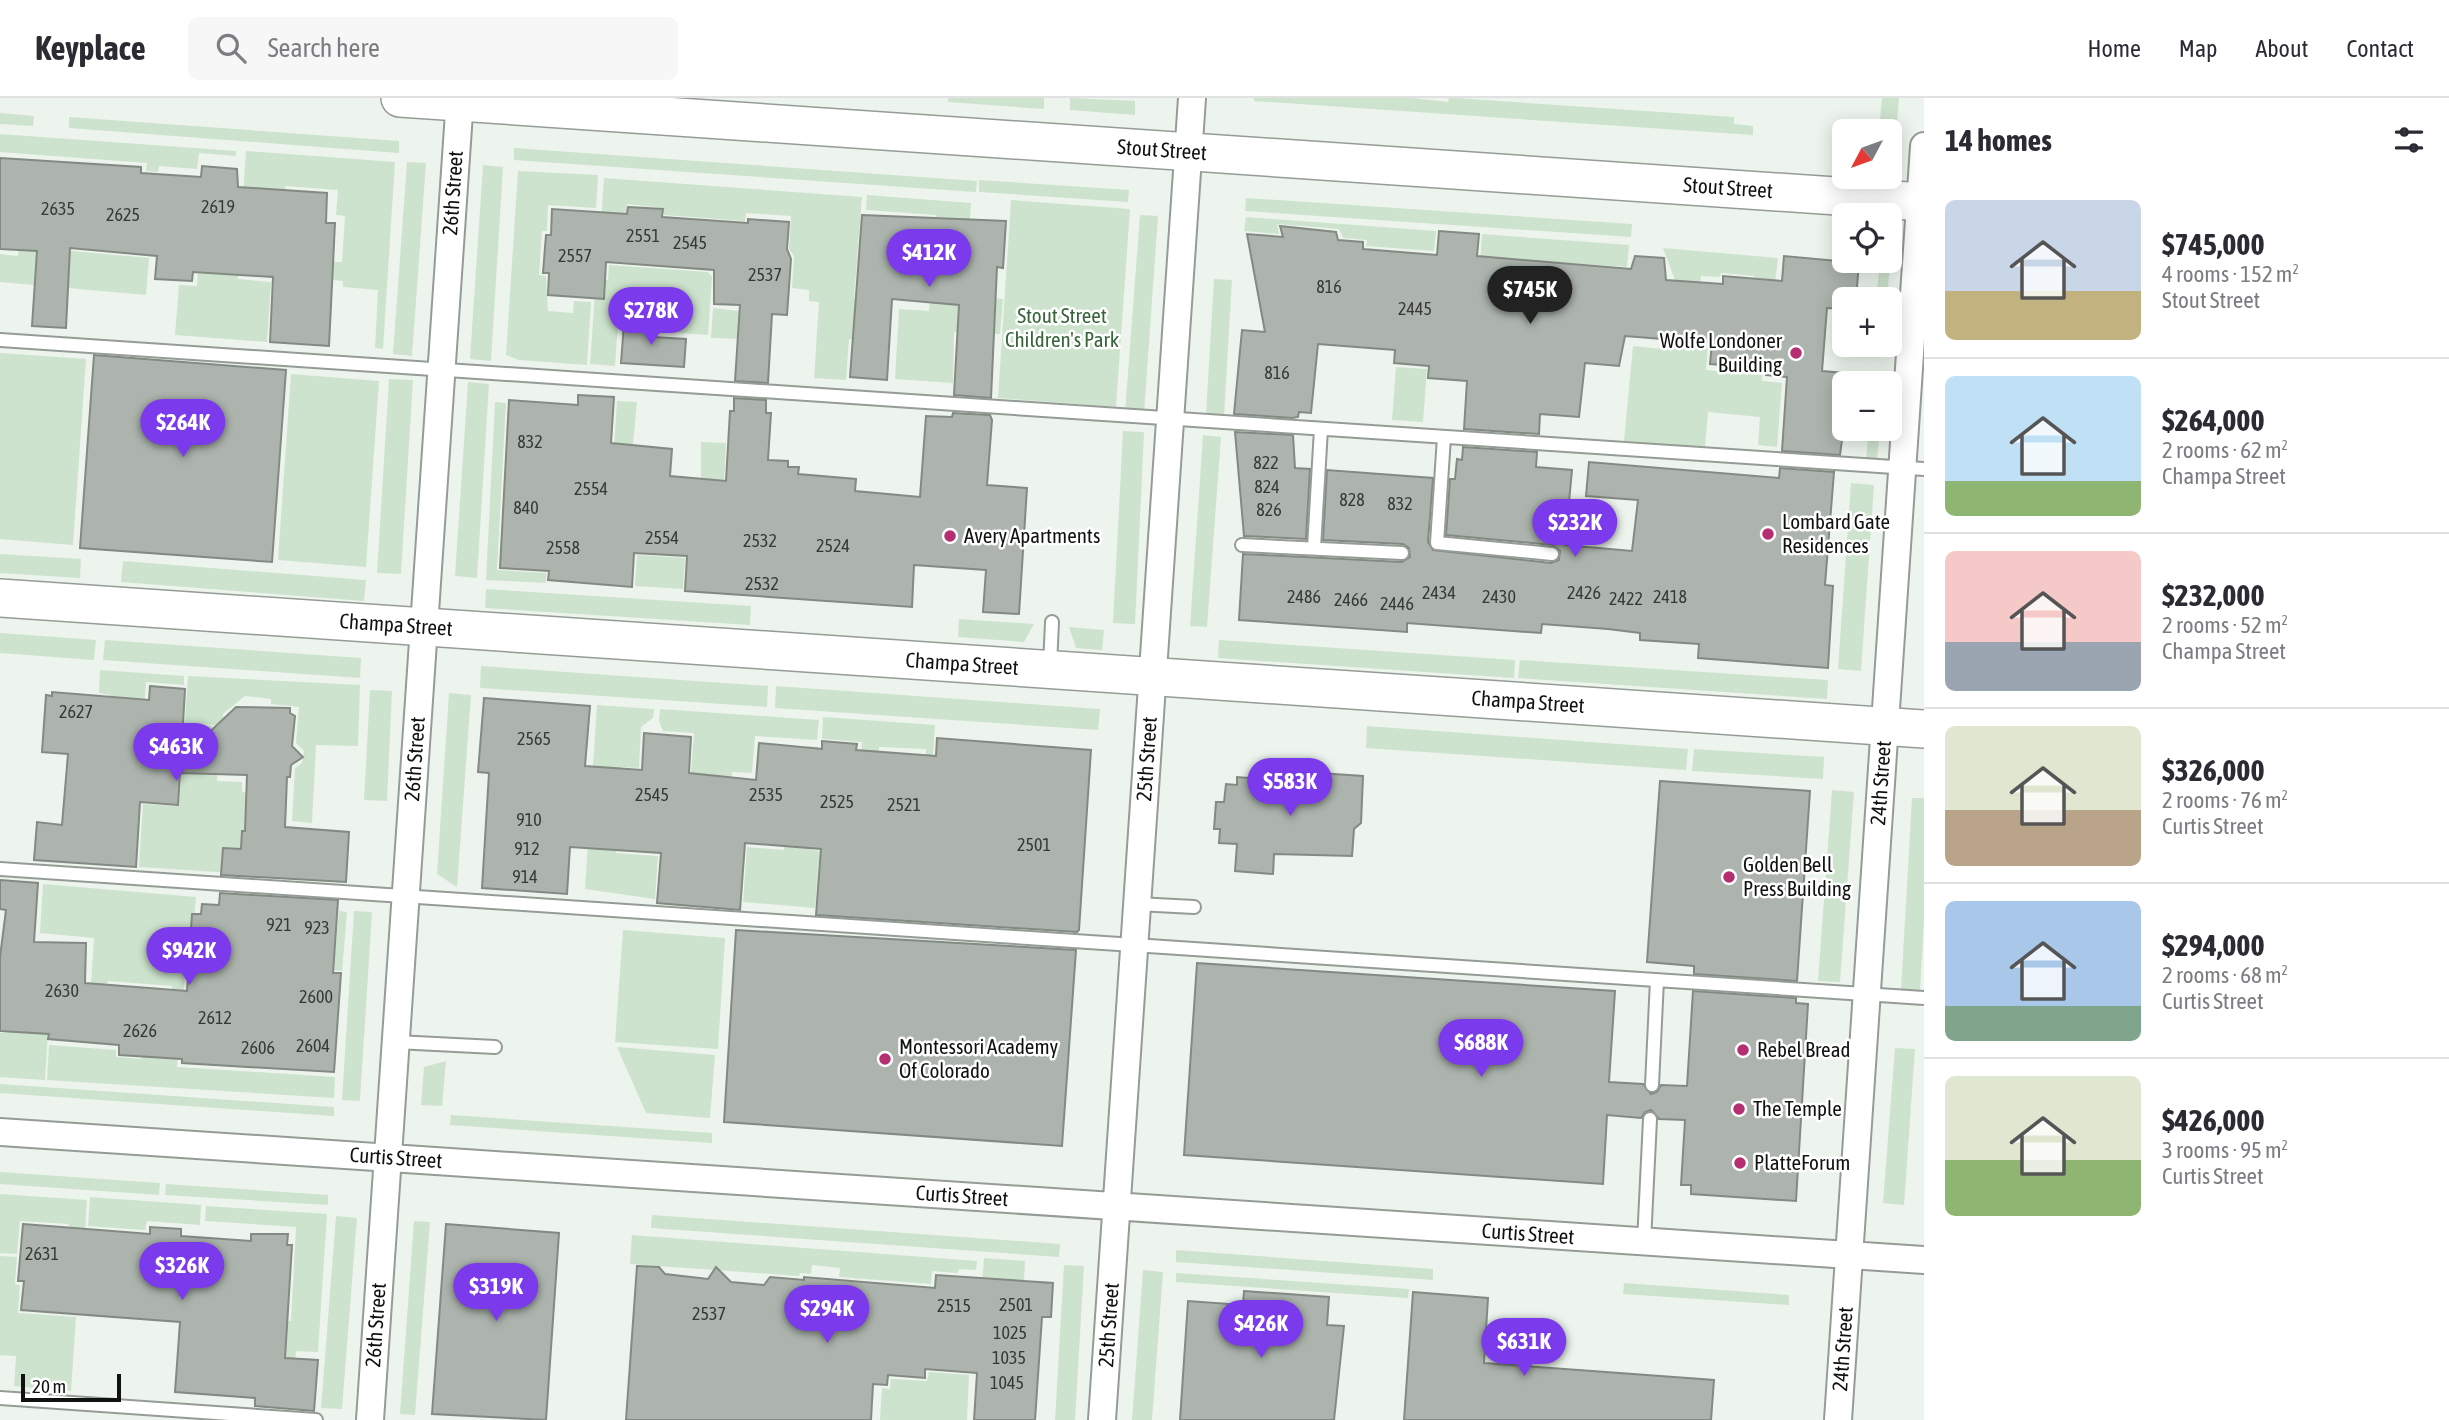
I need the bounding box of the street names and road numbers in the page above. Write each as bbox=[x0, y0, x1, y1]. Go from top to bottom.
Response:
street label: Stout Street bbox=[1117, 134, 1208, 164]
street label: 26th Street bbox=[437, 150, 467, 236]
street label: Stout Street bbox=[1683, 172, 1774, 202]
street label: Champa Street bbox=[339, 608, 453, 640]
street label: Champa Street bbox=[905, 647, 1019, 679]
street label: Champa Street bbox=[1471, 685, 1585, 717]
street label: 26th Street bbox=[399, 716, 429, 802]
street label: 25th Street bbox=[1131, 716, 1161, 802]
street label: 24th Street bbox=[1865, 740, 1895, 826]
street label: Curtis Street bbox=[349, 1142, 443, 1172]
street label: Curtis Street bbox=[915, 1180, 1009, 1210]
street label: Curtis Street bbox=[1481, 1218, 1575, 1248]
street label: 26th Street bbox=[360, 1282, 390, 1368]
street label: 25th Street bbox=[1093, 1282, 1123, 1368]
street label: 24th Street bbox=[1827, 1306, 1857, 1392]

